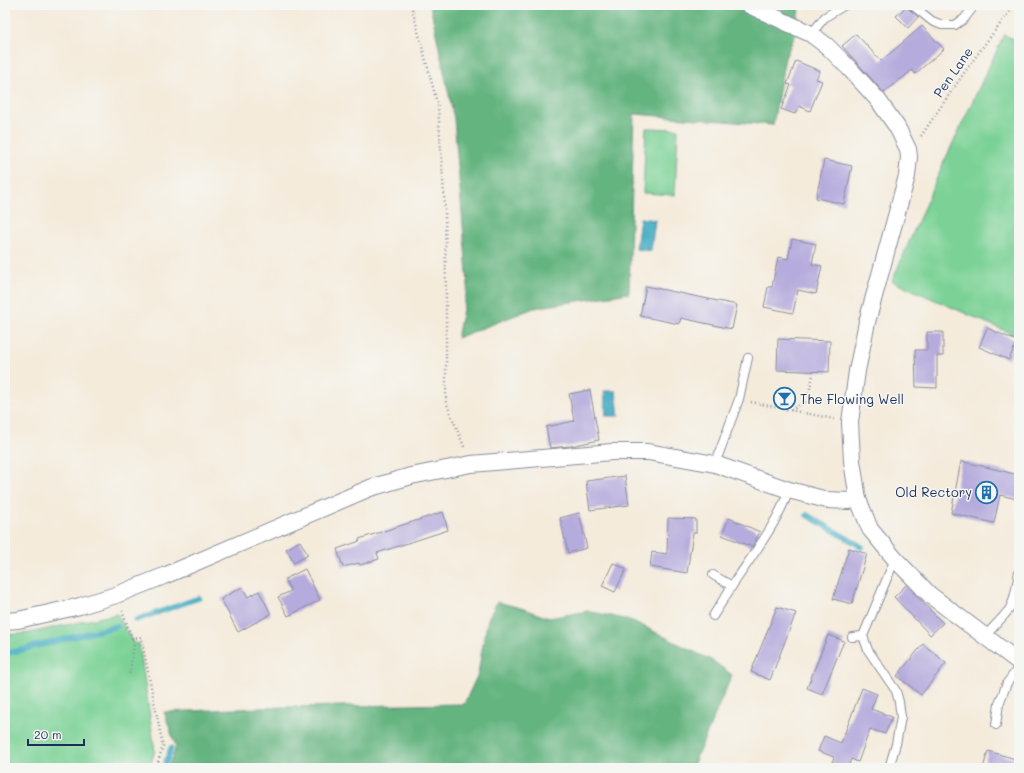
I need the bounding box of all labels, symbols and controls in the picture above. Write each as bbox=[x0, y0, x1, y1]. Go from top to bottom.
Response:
street label: Pen Lane bbox=[929, 43, 976, 100]
bar icon: The Flowing Well bbox=[771, 386, 797, 412]
place label: The Flowing Well bbox=[800, 390, 904, 407]
building icon: Old Rectory bbox=[974, 479, 1000, 505]
place label: Old Rectory bbox=[895, 483, 972, 500]
scale bar bbox=[28, 721, 84, 747]
text: 20 m bbox=[34, 726, 62, 742]

